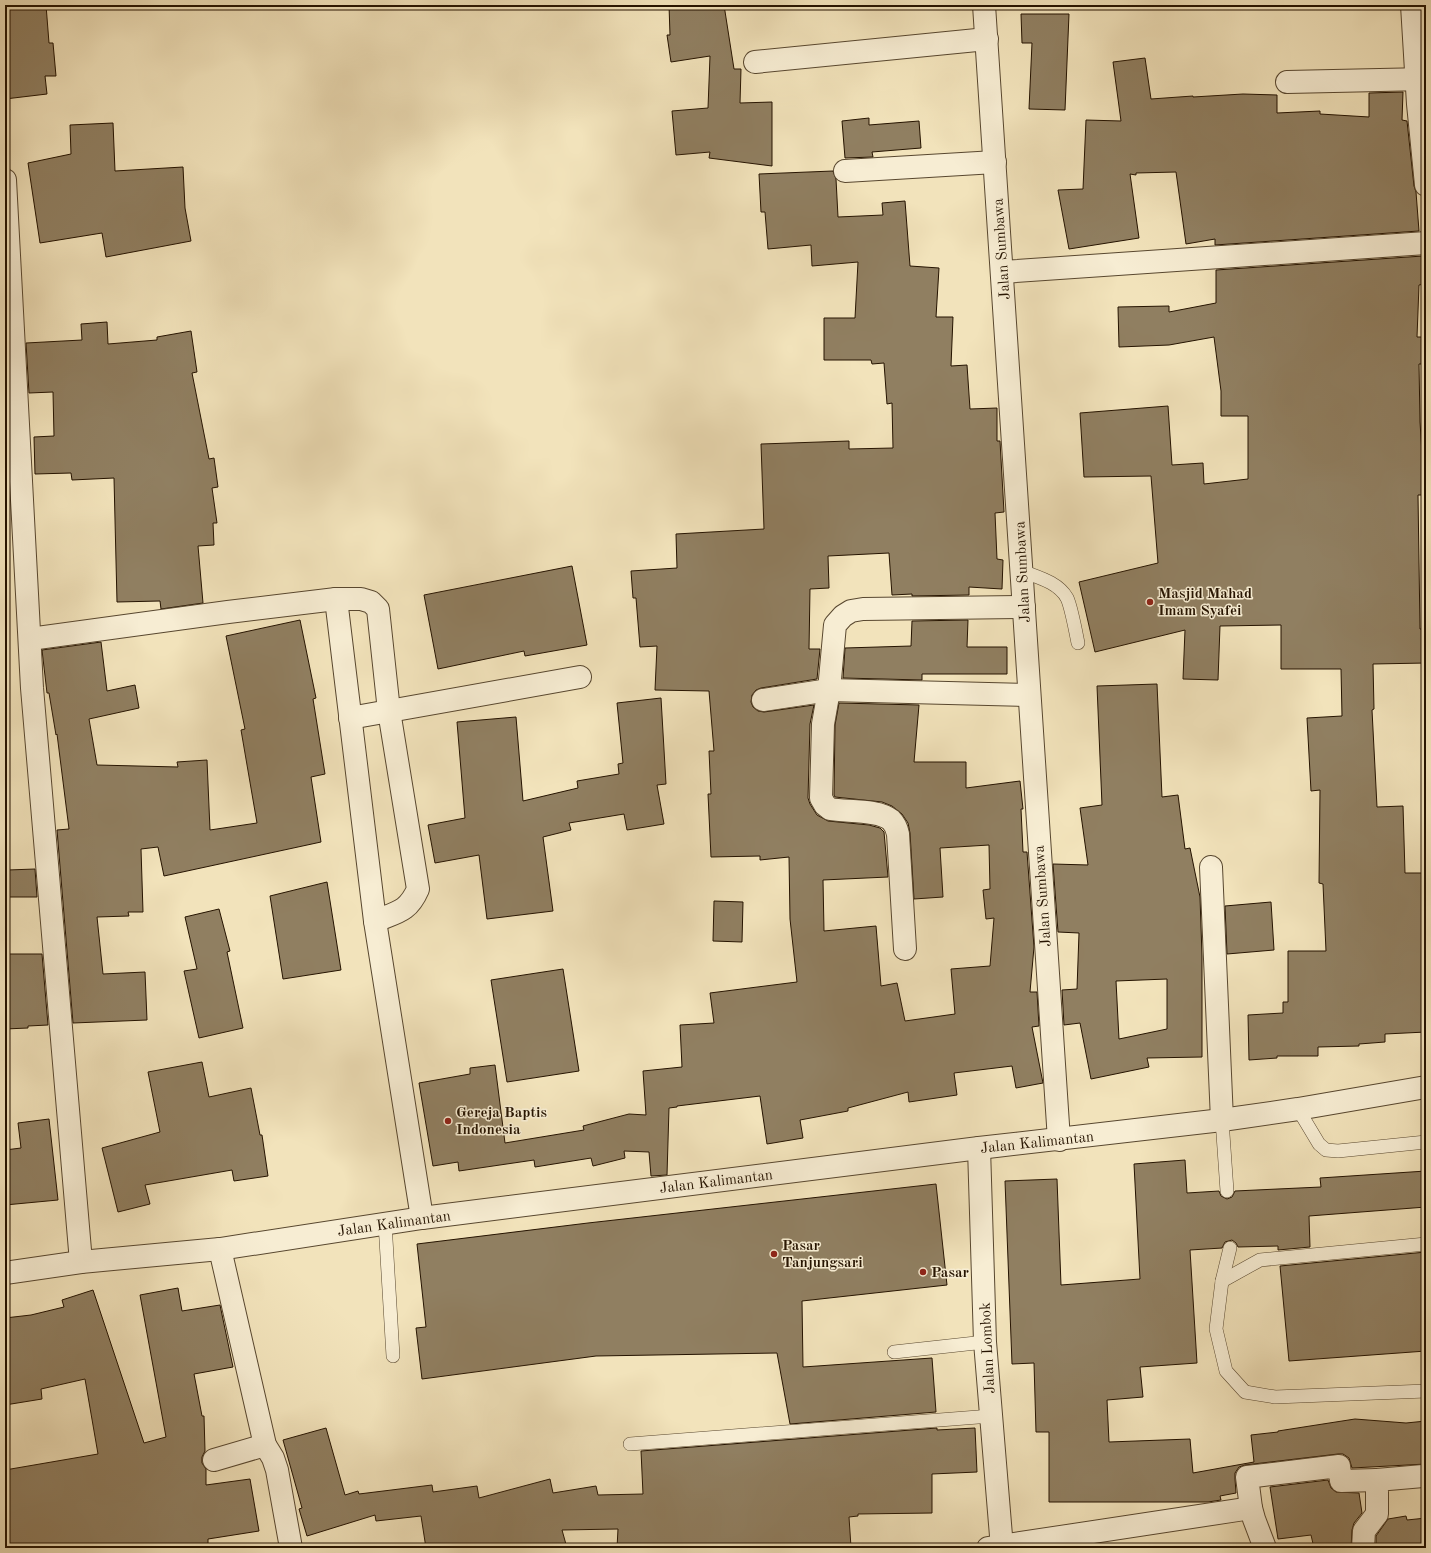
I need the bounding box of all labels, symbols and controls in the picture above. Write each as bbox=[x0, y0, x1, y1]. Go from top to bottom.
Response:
street label: Jalan Sumbawa bbox=[991, 197, 1014, 300]
street label: Jalan Sumbawa bbox=[1013, 520, 1034, 623]
place label: Masjid Mahad Imam Syafei bbox=[1158, 587, 1252, 619]
marker: Masjid Mahad Imam Syafei bbox=[1145, 597, 1155, 607]
street label: Jalan Sumbawa bbox=[1032, 844, 1055, 947]
place label: Gereja Baptis Indonesia bbox=[456, 1106, 547, 1138]
marker: Gereja Baptis Indonesia bbox=[443, 1116, 453, 1126]
street label: Jalan Kalimantan bbox=[980, 1130, 1095, 1157]
street label: Jalan Kalimantan bbox=[659, 1168, 774, 1197]
street label: Jalan Kalimantan bbox=[337, 1209, 452, 1240]
place label: Pasar Tanjungsari bbox=[782, 1239, 863, 1271]
marker: Pasar Tanjungsari bbox=[769, 1249, 779, 1259]
place label: Pasar bbox=[931, 1266, 970, 1281]
marker: Pasar bbox=[918, 1267, 928, 1277]
street label: Jalan Lombok bbox=[979, 1302, 998, 1394]

